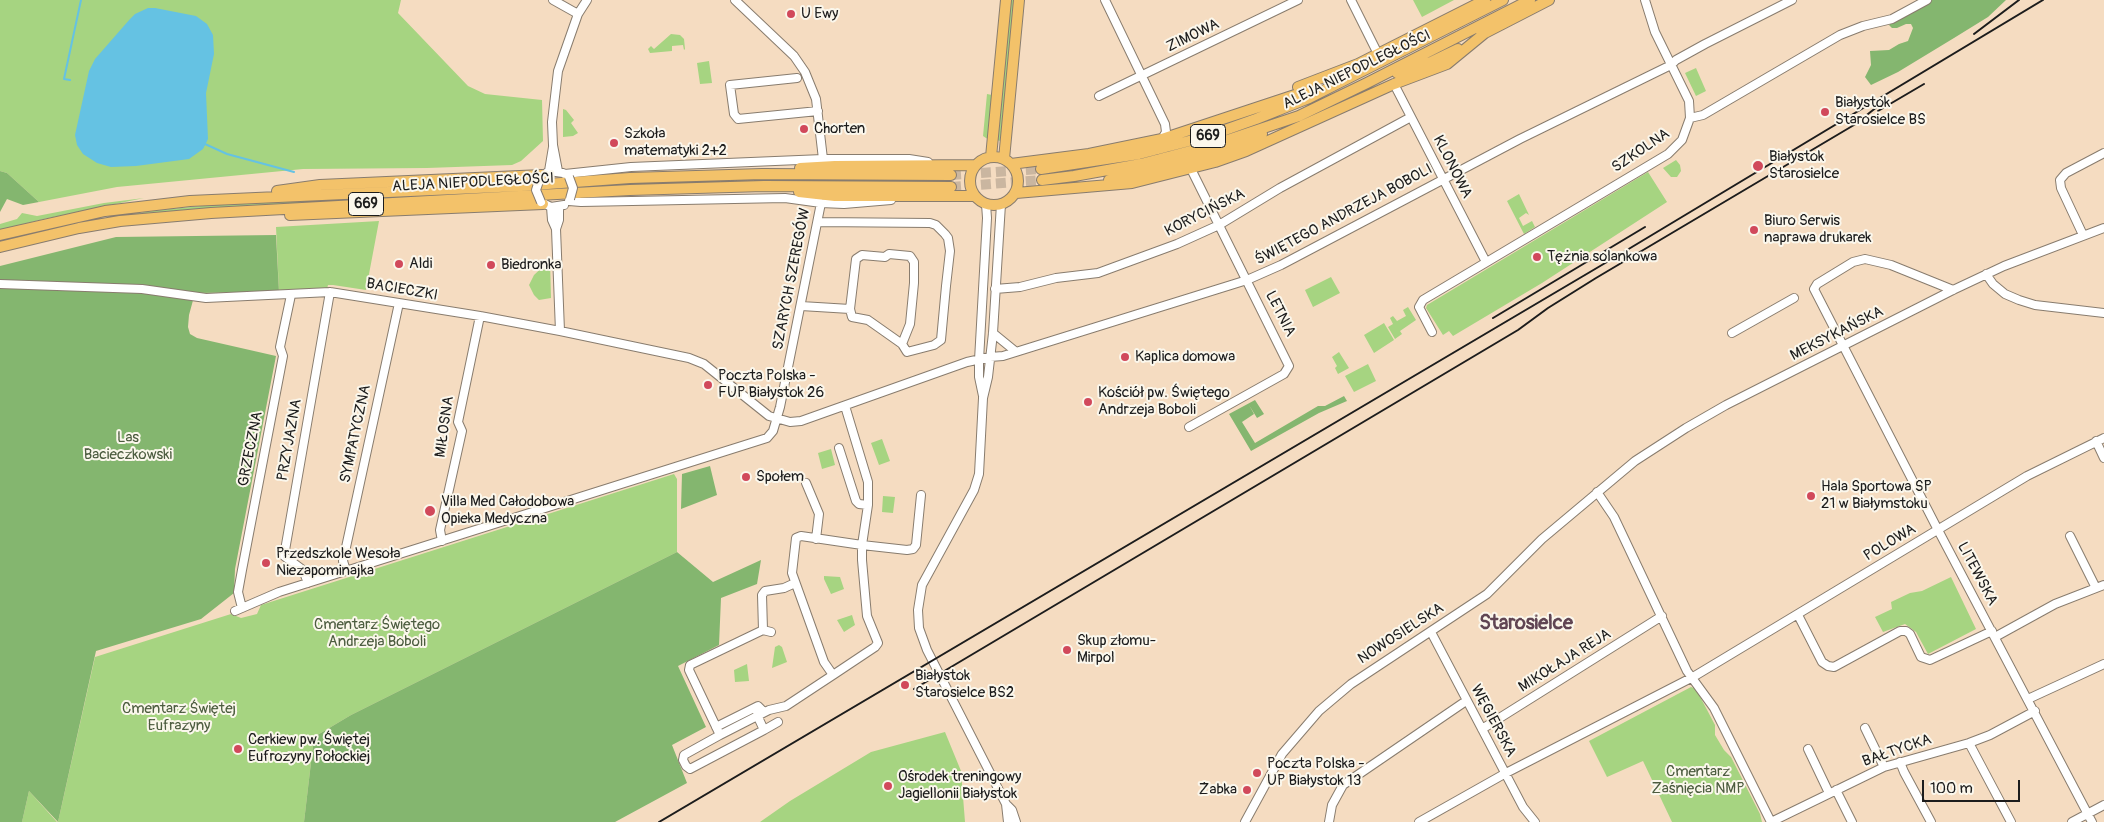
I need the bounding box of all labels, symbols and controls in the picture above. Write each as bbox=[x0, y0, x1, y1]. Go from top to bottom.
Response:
place label: U Ewy bbox=[801, 5, 839, 23]
marker: U Ewy bbox=[785, 8, 797, 20]
street label: ZIMOWA bbox=[1164, 16, 1222, 56]
street label: ALEJA NIEPODLEGŁOŚCI bbox=[1280, 26, 1434, 114]
place label: Białystok Starosielce BS bbox=[1835, 94, 1926, 129]
marker: Białystok Starosielce BS bbox=[1819, 106, 1831, 118]
place label: Chorten bbox=[814, 120, 865, 138]
marker: Chorten bbox=[798, 123, 810, 135]
road number: 669 bbox=[1190, 124, 1226, 148]
place label: Szkoła matematyki 2+2 bbox=[624, 125, 727, 160]
street label: SZKOLNA bbox=[1609, 125, 1673, 177]
street label: KLONOWA bbox=[1428, 132, 1476, 202]
marker: Szkoła matematyki 2+2 bbox=[608, 137, 620, 149]
place label: Białystok Starosielce bbox=[1769, 148, 1839, 183]
marker: Białystok Starosielce bbox=[1751, 159, 1765, 173]
street label: ŚWIĘTEGO ANDRZEJA BOBOLI bbox=[1252, 161, 1436, 269]
street label: ALEJA NIEPODLEGŁOŚCI bbox=[392, 170, 554, 196]
street label: KORYCIŃSKA bbox=[1162, 185, 1248, 241]
road number: 669 bbox=[348, 192, 384, 215]
street label: SZARYCH SZEREGÓW bbox=[769, 206, 815, 352]
place label: Biuro Serwis naprawa drukarek bbox=[1764, 212, 1871, 247]
marker: Biuro Serwis naprawa drukarek bbox=[1748, 224, 1760, 236]
place label: Tężnia solankowa bbox=[1547, 248, 1657, 266]
marker: Tężnia solankowa bbox=[1531, 251, 1543, 263]
place label: Aldi bbox=[409, 255, 432, 273]
place label: Biedronka bbox=[501, 256, 562, 274]
marker: Aldi bbox=[393, 258, 405, 270]
marker: Biedronka bbox=[485, 259, 497, 271]
street label: BACIECZKI bbox=[365, 275, 439, 305]
street label: LETNIA bbox=[1261, 288, 1299, 340]
street label: MEKSYKAŃSKA bbox=[1788, 303, 1886, 365]
place label: Kaplica domowa bbox=[1135, 348, 1235, 366]
marker: Kaplica domowa bbox=[1119, 351, 1131, 363]
place label: Poczta Polska - FUP Białystok 26 bbox=[718, 367, 824, 402]
marker: Poczta Polska - FUP Białystok 26 bbox=[702, 379, 714, 391]
street label: SYMPATYCZNA bbox=[337, 383, 375, 485]
place label: Kościół pw. Świętego Andrzeja Boboli bbox=[1098, 384, 1230, 419]
street label: MIŁOSNA bbox=[432, 395, 458, 459]
marker: Kościół pw. Świętego Andrzeja Boboli bbox=[1082, 396, 1094, 408]
street label: PRZYJAZNA bbox=[274, 398, 306, 482]
street label: GRZECZNA bbox=[235, 410, 267, 488]
park label: Las Bacieczkowski bbox=[84, 429, 172, 464]
place label: Społem bbox=[756, 468, 804, 486]
marker: Społem bbox=[740, 471, 752, 483]
place label: Hala Sportowa SP 21 w Białymstoku bbox=[1821, 478, 1932, 513]
marker: Hala Sportowa SP 21 w Białymstoku bbox=[1805, 490, 1817, 502]
place label: Villa Med Całodobowa Opieka Medyczna bbox=[441, 493, 574, 528]
marker: Villa Med Całodobowa Opieka Medyczna bbox=[423, 504, 437, 518]
street label: POLOWA bbox=[1861, 520, 1919, 566]
street label: LITEWSKA bbox=[1953, 539, 2001, 609]
place label: Przedszkole Wesoła Niezapominajka bbox=[276, 545, 401, 580]
marker: Przedszkole Wesoła Niezapominajka bbox=[260, 557, 272, 569]
street label: NOWOSIELSKA bbox=[1355, 600, 1447, 668]
district label: Starosielce bbox=[1479, 612, 1573, 636]
park label: Cmentarz Świętego Andrzeja Boboli bbox=[314, 616, 440, 651]
street label: MIKOŁAJA REJA bbox=[1515, 625, 1615, 697]
place label: Skup złomu- Mirpol bbox=[1077, 632, 1156, 667]
marker: Skup złomu- Mirpol bbox=[1061, 644, 1073, 656]
place label: Białystok Starosielce BS2 bbox=[915, 667, 1014, 702]
marker: Białystok Starosielce BS2 bbox=[899, 679, 911, 691]
street label: WĘGIERSKA bbox=[1466, 682, 1520, 760]
park label: Cmentarz Świętej Eufrazyny bbox=[122, 700, 236, 735]
place label: Cerkiew pw. Świętej Eufrozyny Połockiej bbox=[248, 731, 370, 766]
street label: BAŁTYCKA bbox=[1860, 731, 1934, 771]
marker: Cerkiew pw. Świętej Eufrozyny Połockiej bbox=[232, 743, 244, 755]
place label: Poczta Polska - UP Białystok 13 bbox=[1267, 755, 1365, 790]
park label: Cmentarz Zaśnięcia NMP bbox=[1652, 763, 1744, 798]
marker: Poczta Polska - UP Białystok 13 bbox=[1251, 767, 1263, 779]
place label: Ośrodek treningowy Jagiellonii Białystok bbox=[898, 768, 1021, 803]
scale bar bbox=[1924, 770, 2022, 802]
text: 100 m bbox=[1930, 779, 1973, 798]
marker: Ośrodek treningowy Jagiellonii Białystok bbox=[882, 780, 894, 792]
place label: Żabka bbox=[1199, 781, 1237, 799]
marker: Żabka bbox=[1241, 784, 1253, 796]

